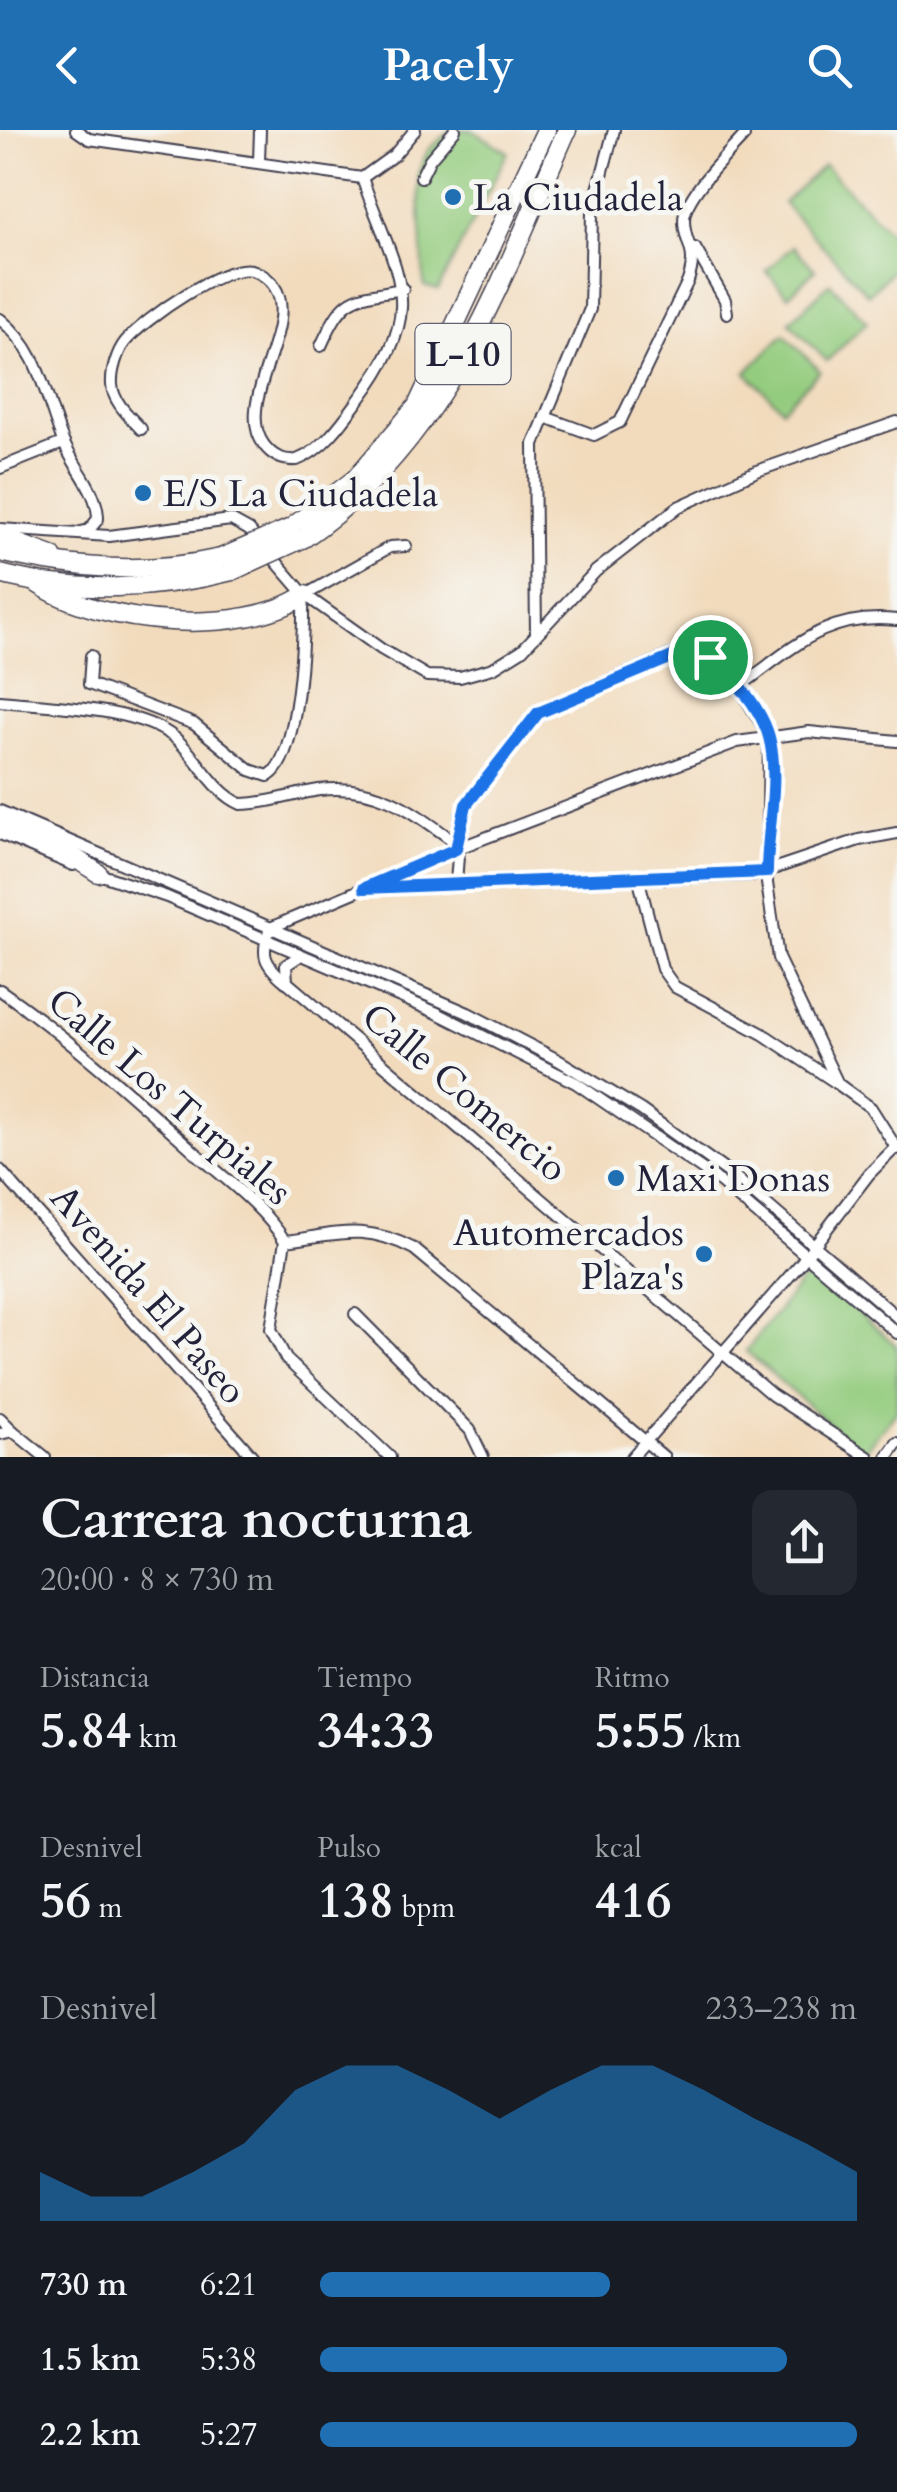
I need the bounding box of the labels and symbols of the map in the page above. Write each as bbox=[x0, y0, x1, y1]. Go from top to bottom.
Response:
place label: La Ciudadela bbox=[473, 172, 683, 224]
marker: La Ciudadela bbox=[442, 186, 464, 208]
road number: L-10 bbox=[416, 324, 510, 384]
place label: E/S La Ciudadela bbox=[163, 468, 438, 520]
marker: E/S La Ciudadela bbox=[132, 482, 154, 504]
pin bbox=[668, 615, 753, 700]
street label: Calle Los Turpiales bbox=[36, 976, 303, 1218]
street label: Calle Comercio bbox=[350, 991, 578, 1194]
place label: Maxi Donas bbox=[636, 1153, 830, 1205]
marker: Maxi Donas bbox=[605, 1167, 627, 1189]
street label: Avenida El Paseo bbox=[38, 1174, 258, 1416]
place label: Automercados Plaza's bbox=[453, 1207, 684, 1303]
marker: Automercados Plaza's bbox=[693, 1243, 715, 1265]

